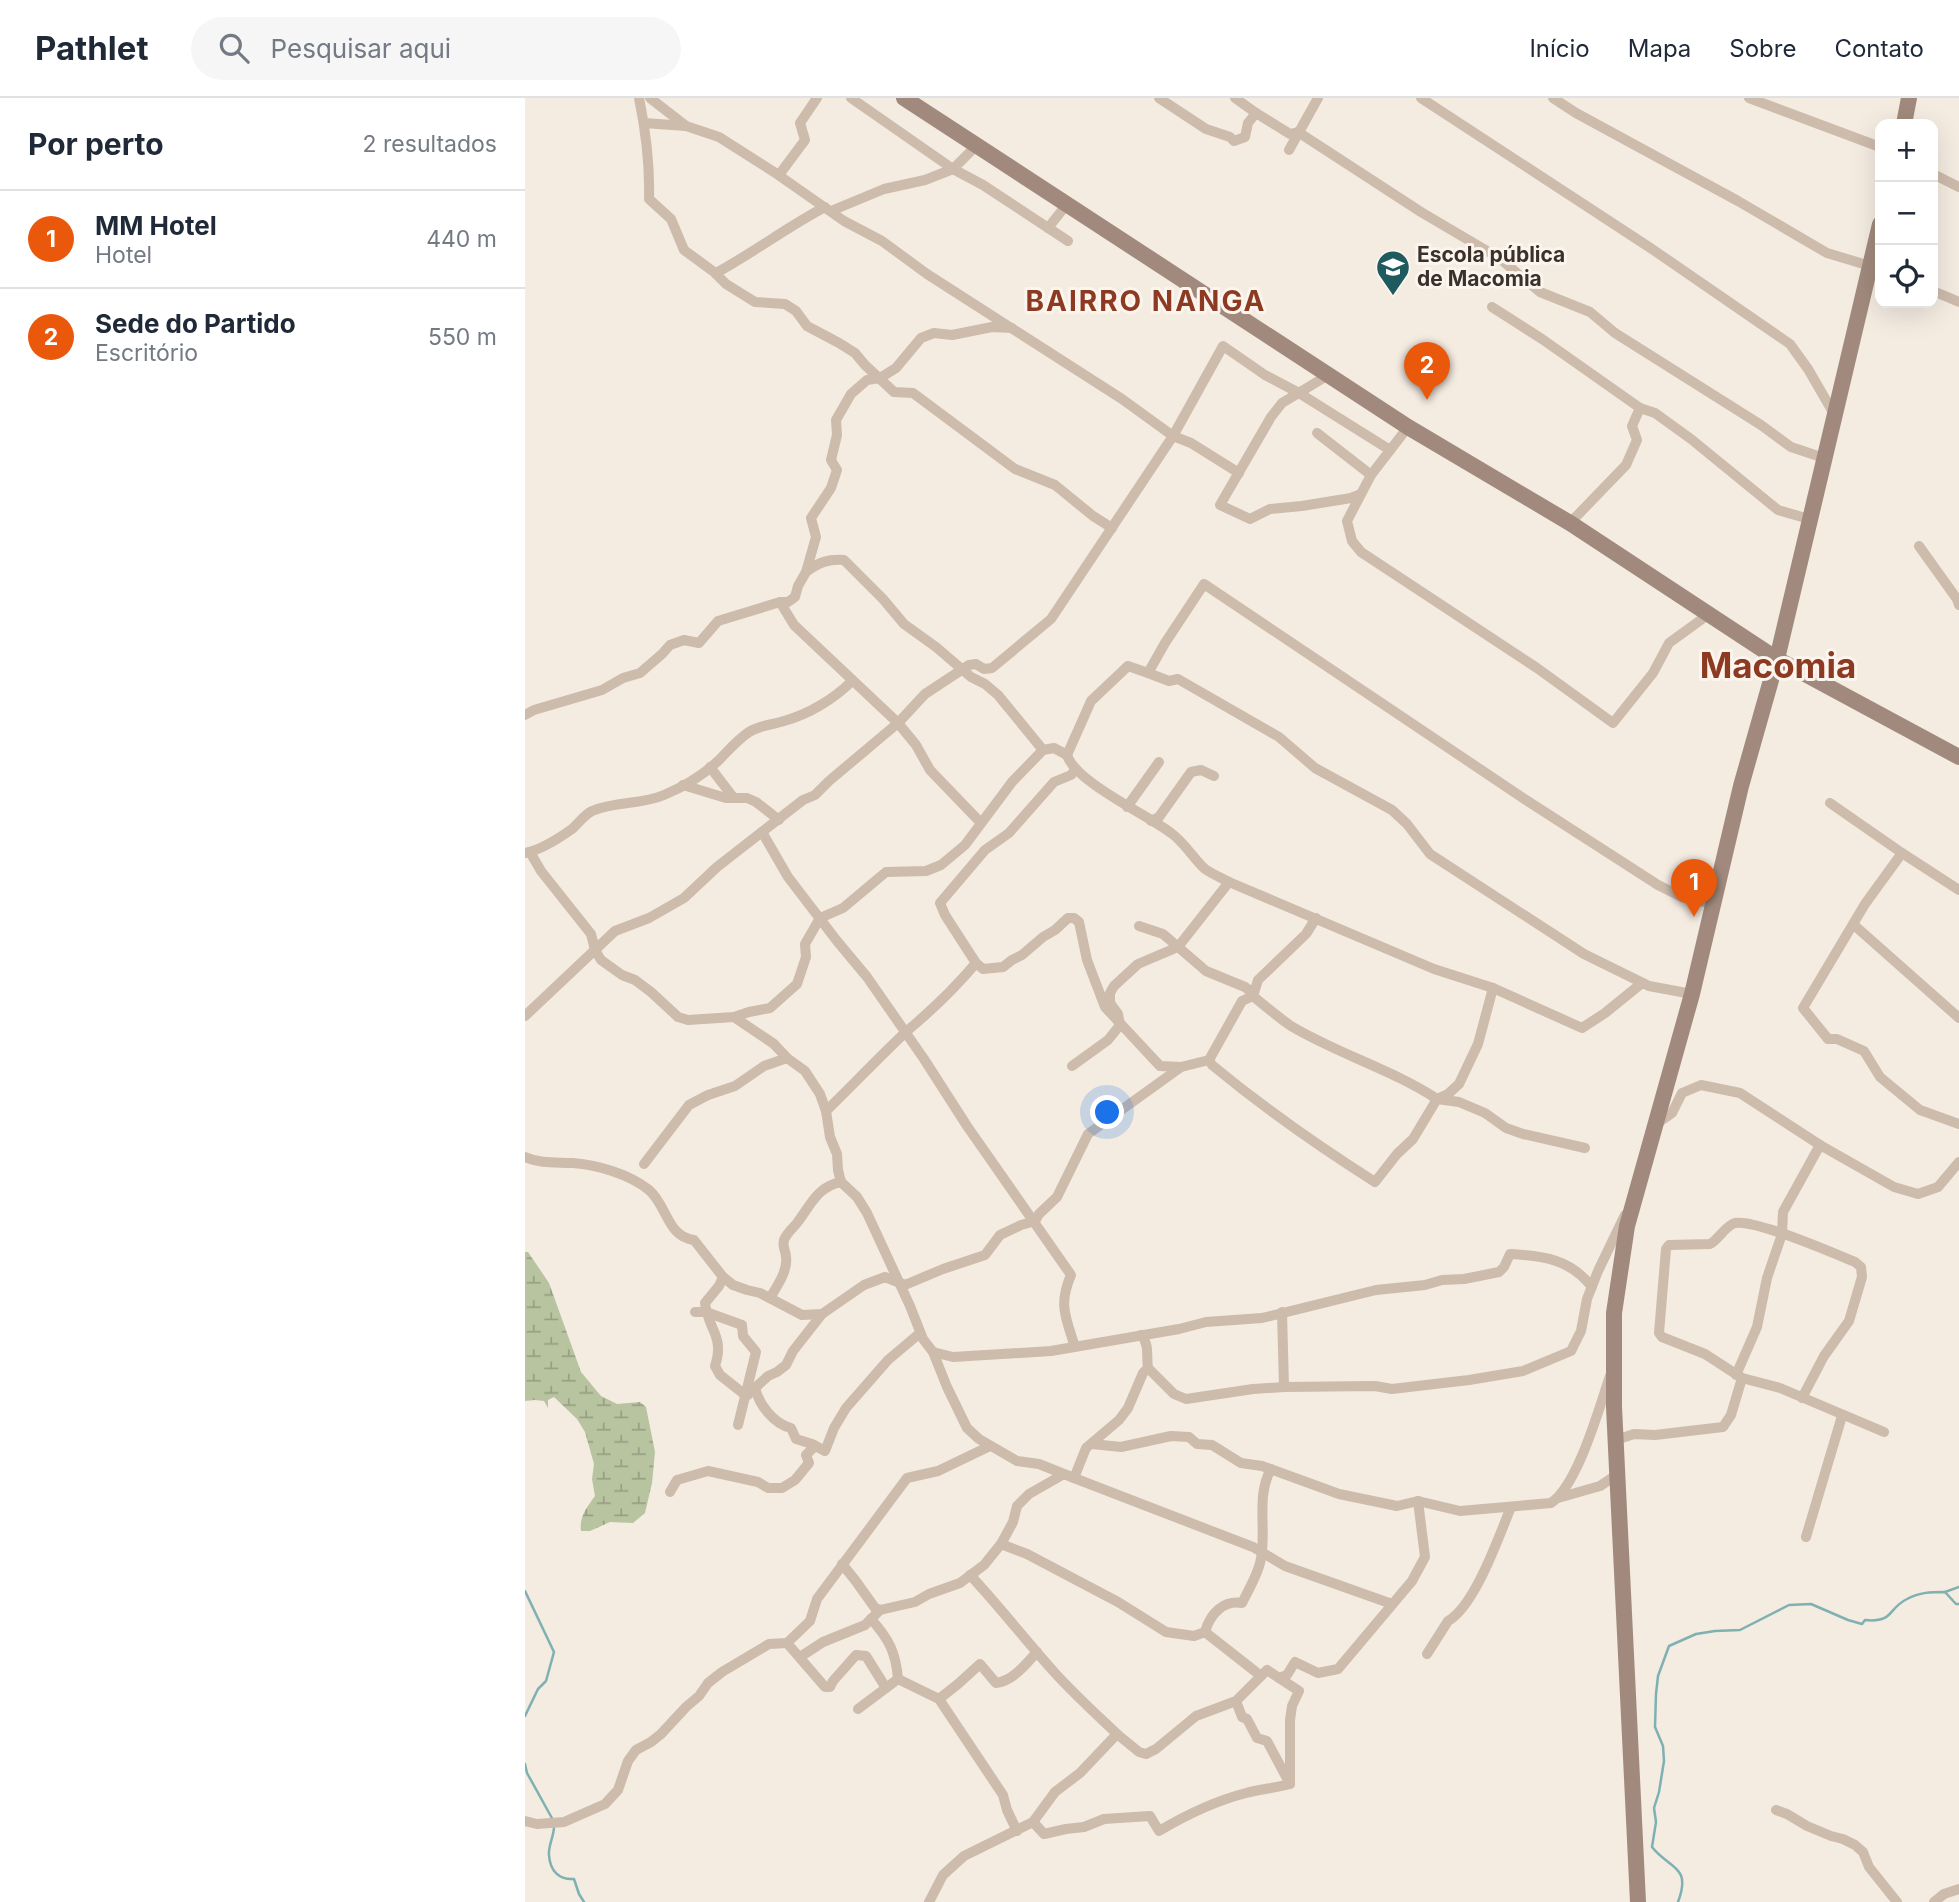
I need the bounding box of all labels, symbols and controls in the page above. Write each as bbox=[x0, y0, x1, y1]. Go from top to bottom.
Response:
search box bbox=[191, 17, 681, 80]
text: Pathlet bbox=[35, 28, 149, 68]
icon: search bbox=[215, 29, 253, 67]
text: Pesquisar aqui bbox=[271, 33, 451, 64]
text: Início bbox=[1529, 34, 1590, 63]
text: Mapa bbox=[1628, 34, 1691, 63]
text: Sobre bbox=[1729, 34, 1796, 63]
text: Contato bbox=[1834, 34, 1924, 63]
map controls bbox=[1875, 119, 1938, 308]
button: + bbox=[1875, 119, 1938, 182]
text: Por perto bbox=[28, 126, 164, 162]
text: 2 resultados bbox=[363, 130, 497, 158]
button: − bbox=[1875, 182, 1938, 245]
text: MM Hotel bbox=[95, 210, 217, 241]
text: 1 bbox=[46, 225, 56, 253]
text: 440 m bbox=[426, 225, 497, 253]
text: Hotel bbox=[95, 241, 152, 269]
place label: Escola pública de Macomia bbox=[1417, 242, 1565, 291]
button: locate bbox=[1875, 245, 1938, 308]
school or university icon: Escola pública de Macomia bbox=[1374, 248, 1412, 297]
district label: BAIRRO NANGA bbox=[1026, 284, 1266, 318]
text: Sede do Partido bbox=[95, 308, 296, 339]
text: 2 bbox=[44, 323, 58, 351]
text: 550 m bbox=[428, 323, 497, 351]
text: Escritório bbox=[95, 339, 198, 367]
pin: 2 bbox=[1404, 342, 1450, 400]
district label: Macomia bbox=[1700, 644, 1856, 686]
pin: 1 bbox=[1671, 859, 1717, 917]
your location bbox=[1090, 1095, 1124, 1129]

